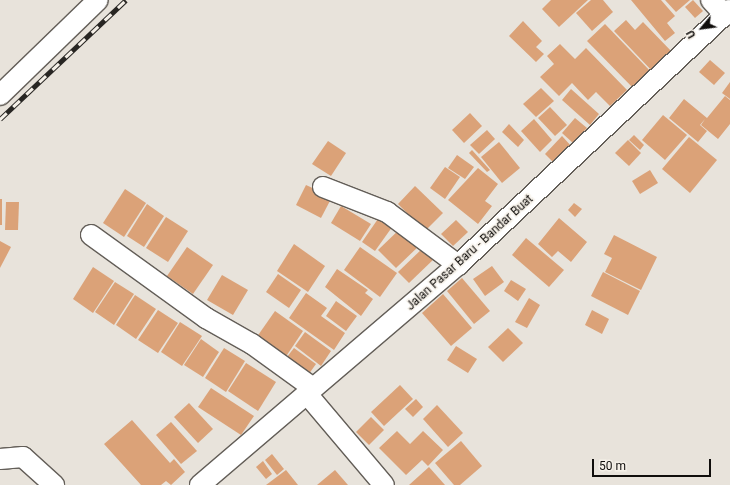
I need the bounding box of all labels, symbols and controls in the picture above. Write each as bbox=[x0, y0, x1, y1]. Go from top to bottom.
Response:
north arrow bbox=[682, 8, 722, 48]
text: U bbox=[684, 28, 699, 40]
street label: Jalan Pasar Baru - Bandar Buat bbox=[404, 192, 536, 314]
scale bar bbox=[594, 451, 713, 477]
text: 50 m bbox=[599, 459, 626, 473]

